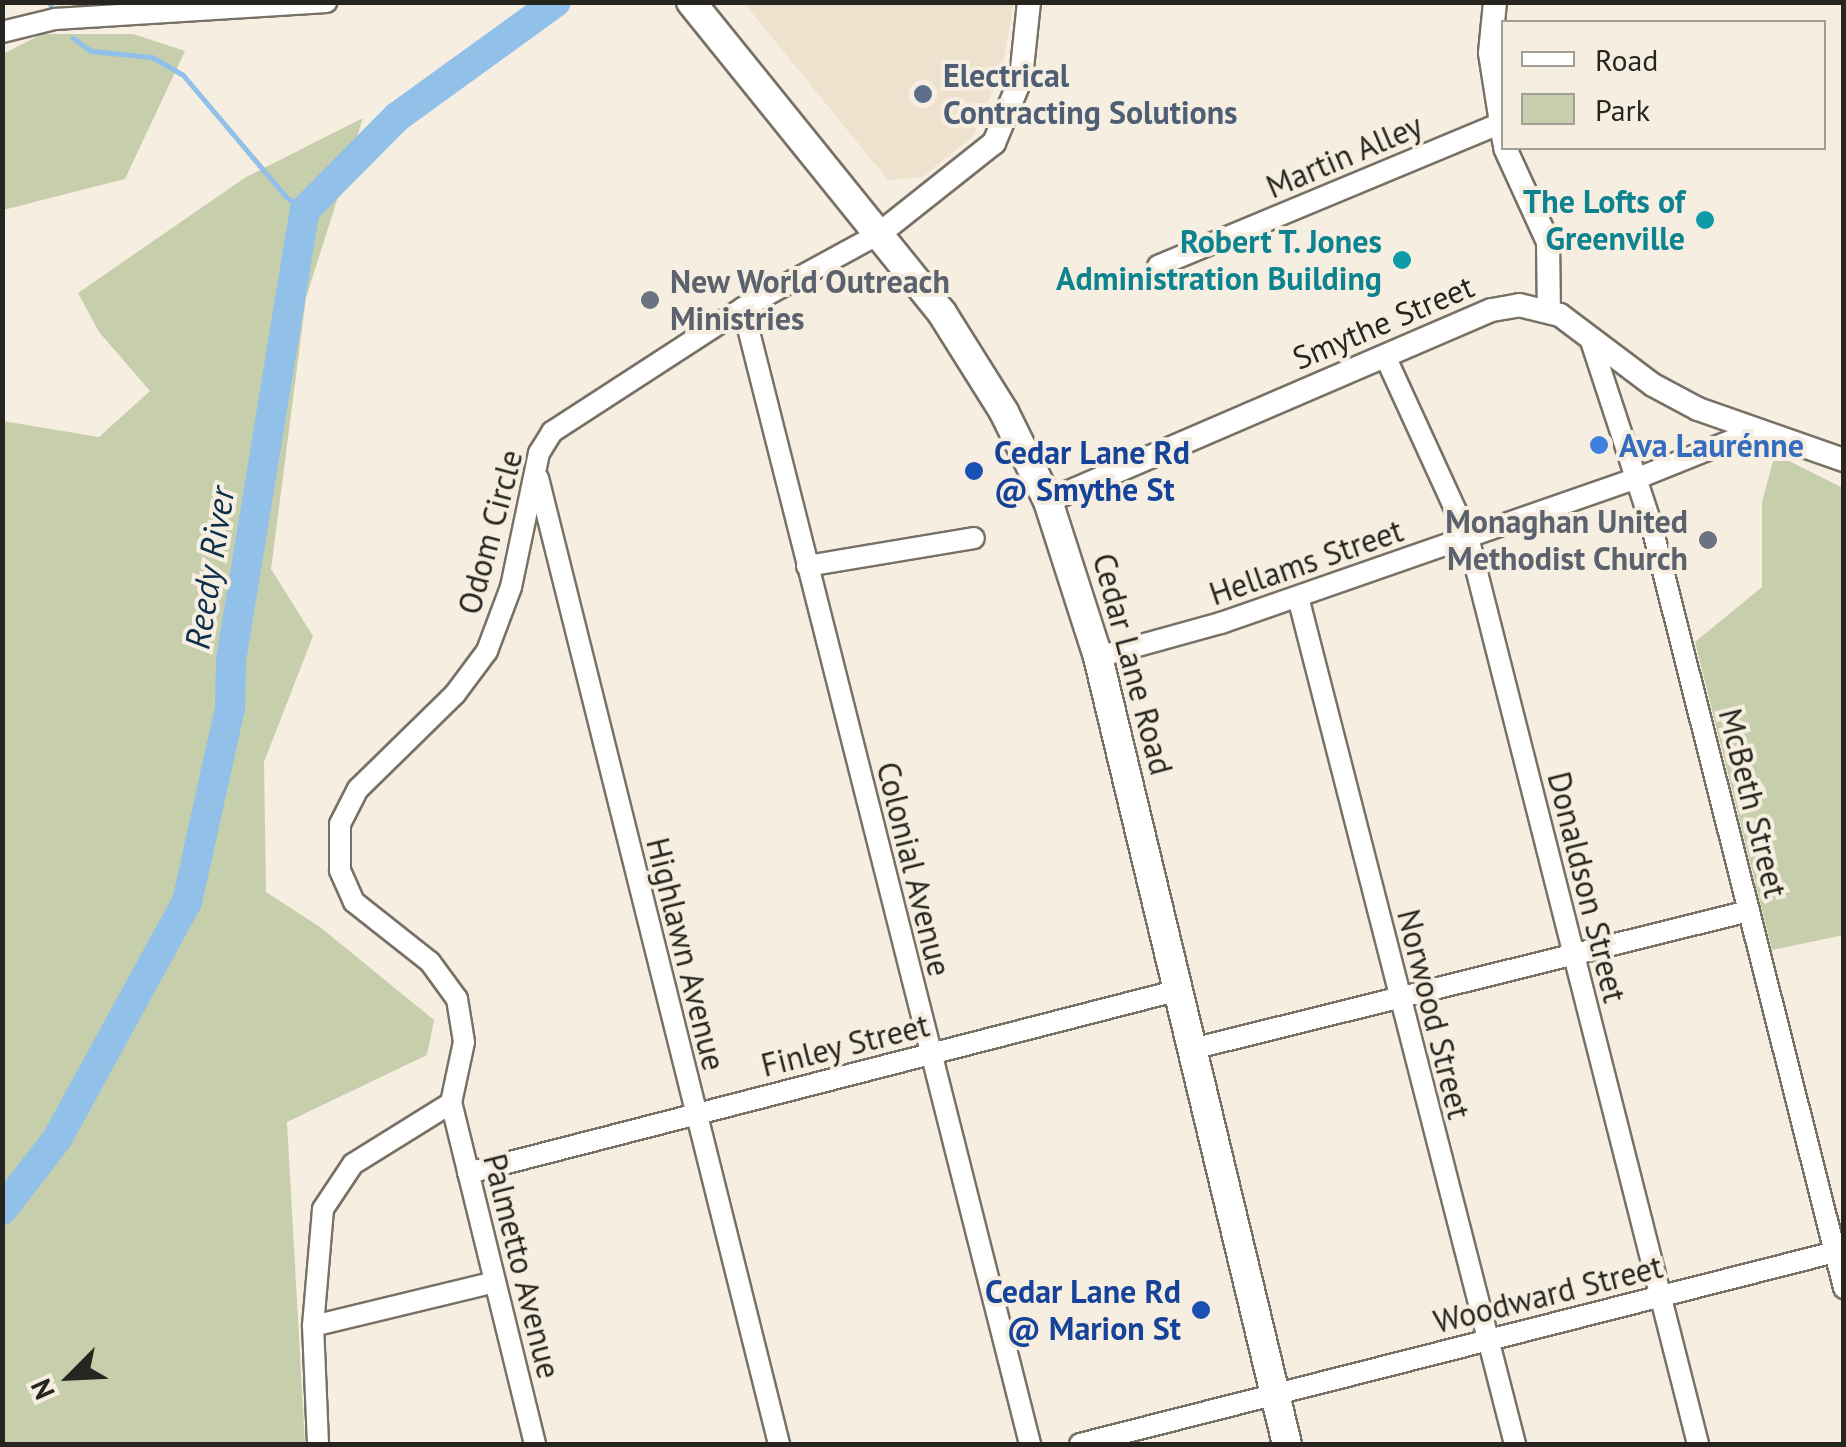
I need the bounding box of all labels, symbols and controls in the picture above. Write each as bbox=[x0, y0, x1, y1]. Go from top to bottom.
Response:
legend bbox=[1501, 20, 1826, 150]
text: Road bbox=[1595, 40, 1659, 79]
place label: Electrical Contracting Solutions bbox=[943, 57, 1238, 132]
marker: Electrical Contracting Solutions bbox=[912, 83, 934, 105]
text: Park bbox=[1595, 90, 1650, 129]
street label: Martin Alley bbox=[1260, 106, 1428, 206]
place label: The Lofts of Greenville bbox=[1523, 183, 1685, 258]
marker: The Lofts of Greenville bbox=[1694, 209, 1716, 231]
place label: Robert T. Jones Administration Building bbox=[1056, 223, 1382, 298]
marker: Robert T. Jones Administration Building bbox=[1391, 249, 1413, 271]
place label: New World Outreach Ministries bbox=[670, 263, 952, 338]
street label: Smythe Street bbox=[1287, 267, 1479, 377]
marker: New World Outreach Ministries bbox=[639, 289, 661, 311]
place label: Ava Laurénne bbox=[1619, 426, 1804, 464]
place label: Cedar Lane Rd @ Smythe St bbox=[994, 434, 1190, 509]
marker: Ava Laurénne bbox=[1588, 434, 1610, 456]
street label: Odom Circle bbox=[450, 446, 530, 618]
marker: Cedar Lane Rd @ Smythe St bbox=[963, 460, 985, 482]
water label: Reedy River bbox=[175, 484, 243, 652]
place label: Monaghan United Methodist Church bbox=[1445, 503, 1688, 578]
street label: Hellams Street bbox=[1204, 511, 1408, 613]
marker: Monaghan United Methodist Church bbox=[1697, 529, 1719, 551]
street label: Cedar Lane Road bbox=[1085, 549, 1181, 779]
street label: McBeth Street bbox=[1711, 705, 1795, 901]
street label: Colonial Avenue bbox=[869, 757, 959, 981]
street label: Donaldson Street bbox=[1540, 768, 1634, 1006]
street label: Highlawn Avenue bbox=[638, 833, 734, 1075]
street label: Norwood Street bbox=[1389, 905, 1479, 1123]
street label: Finley Street bbox=[757, 1005, 933, 1085]
street label: Palmetto Avenue bbox=[475, 1149, 569, 1383]
street label: Woodward Street bbox=[1430, 1247, 1666, 1341]
place label: Cedar Lane Rd @ Marion St bbox=[985, 1273, 1181, 1348]
marker: Cedar Lane Rd @ Marion St bbox=[1190, 1299, 1212, 1321]
north arrow bbox=[20, 1327, 120, 1427]
text: N bbox=[21, 1373, 63, 1405]

